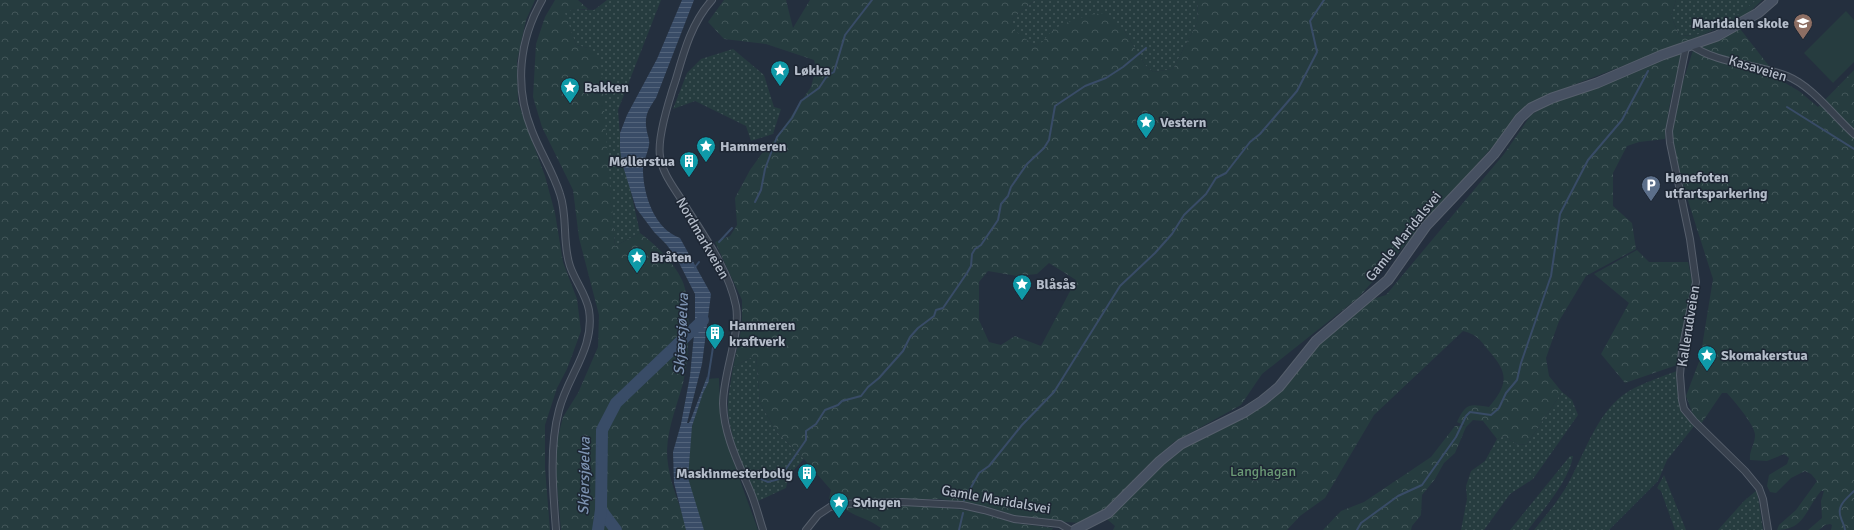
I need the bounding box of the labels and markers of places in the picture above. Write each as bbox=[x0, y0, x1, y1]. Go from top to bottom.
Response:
school or university icon: Maridalen skole bbox=[1792, 12, 1814, 40]
place label: Maridalen skole bbox=[1692, 15, 1789, 32]
place icon: Løkka bbox=[769, 59, 791, 87]
place label: Løkka bbox=[794, 62, 830, 79]
place icon: Bakken bbox=[559, 76, 581, 104]
place label: Bakken bbox=[584, 79, 629, 96]
place icon: Vestern bbox=[1135, 111, 1157, 139]
place label: Vestern bbox=[1160, 114, 1207, 131]
place icon: Hammeren bbox=[695, 135, 717, 163]
place label: Hammeren bbox=[720, 138, 787, 155]
building icon: Møllerstua bbox=[678, 150, 700, 178]
place label: Møllerstua bbox=[609, 153, 675, 170]
place label: Hønefoten utfartsparkering bbox=[1665, 169, 1768, 202]
parking icon: Hønefoten utfartsparkering bbox=[1640, 174, 1662, 202]
place icon: Bråten bbox=[626, 246, 648, 274]
place label: Bråten bbox=[651, 249, 692, 266]
place icon: Blåsås bbox=[1011, 273, 1033, 301]
place label: Blåsås bbox=[1036, 276, 1076, 293]
place label: Hammeren kraftverk bbox=[729, 317, 796, 350]
building icon: Hammeren kraftverk bbox=[704, 322, 726, 350]
place icon: Skomakerstua bbox=[1696, 344, 1718, 372]
place label: Skomakerstua bbox=[1721, 347, 1808, 364]
building icon: Maskinmesterbolig bbox=[796, 462, 818, 490]
place label: Maskinmesterbolig bbox=[676, 465, 793, 482]
place icon: Svingen bbox=[828, 491, 850, 519]
place label: Svingen bbox=[853, 494, 901, 511]

